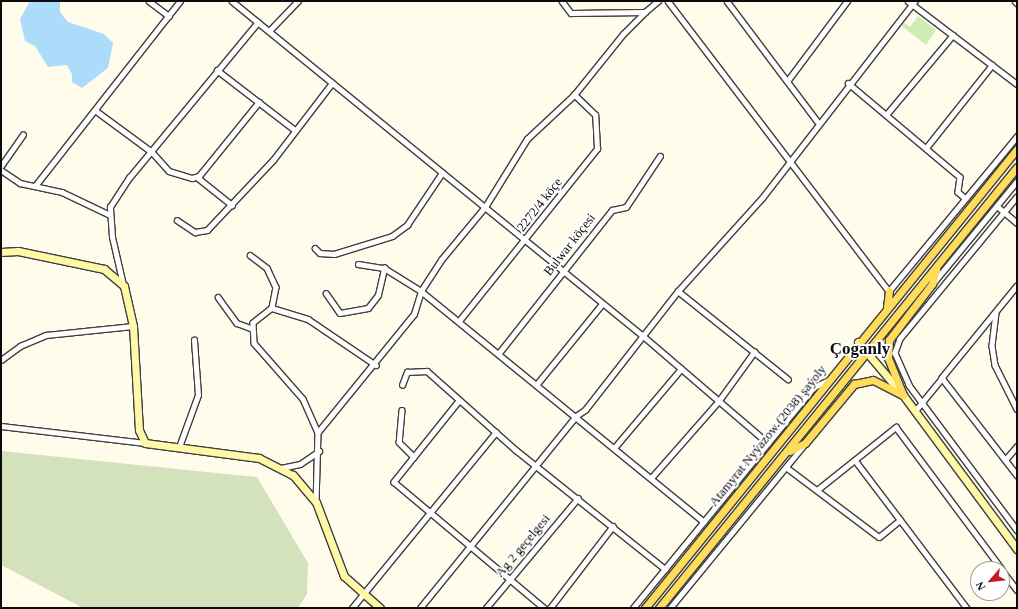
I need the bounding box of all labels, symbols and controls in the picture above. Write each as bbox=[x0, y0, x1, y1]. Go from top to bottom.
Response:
street label: 2272/4 köçe bbox=[514, 175, 566, 235]
street label: Bulwar köçesi bbox=[541, 211, 599, 279]
district label: Çoganly bbox=[830, 339, 890, 359]
street label: Atamyrat Nyýazow (2038) şaýoly bbox=[706, 362, 830, 510]
street label: Ag 2 geçelgesi bbox=[492, 511, 554, 581]
north arrow bbox=[970, 561, 1010, 601]
text: N bbox=[973, 580, 987, 592]

